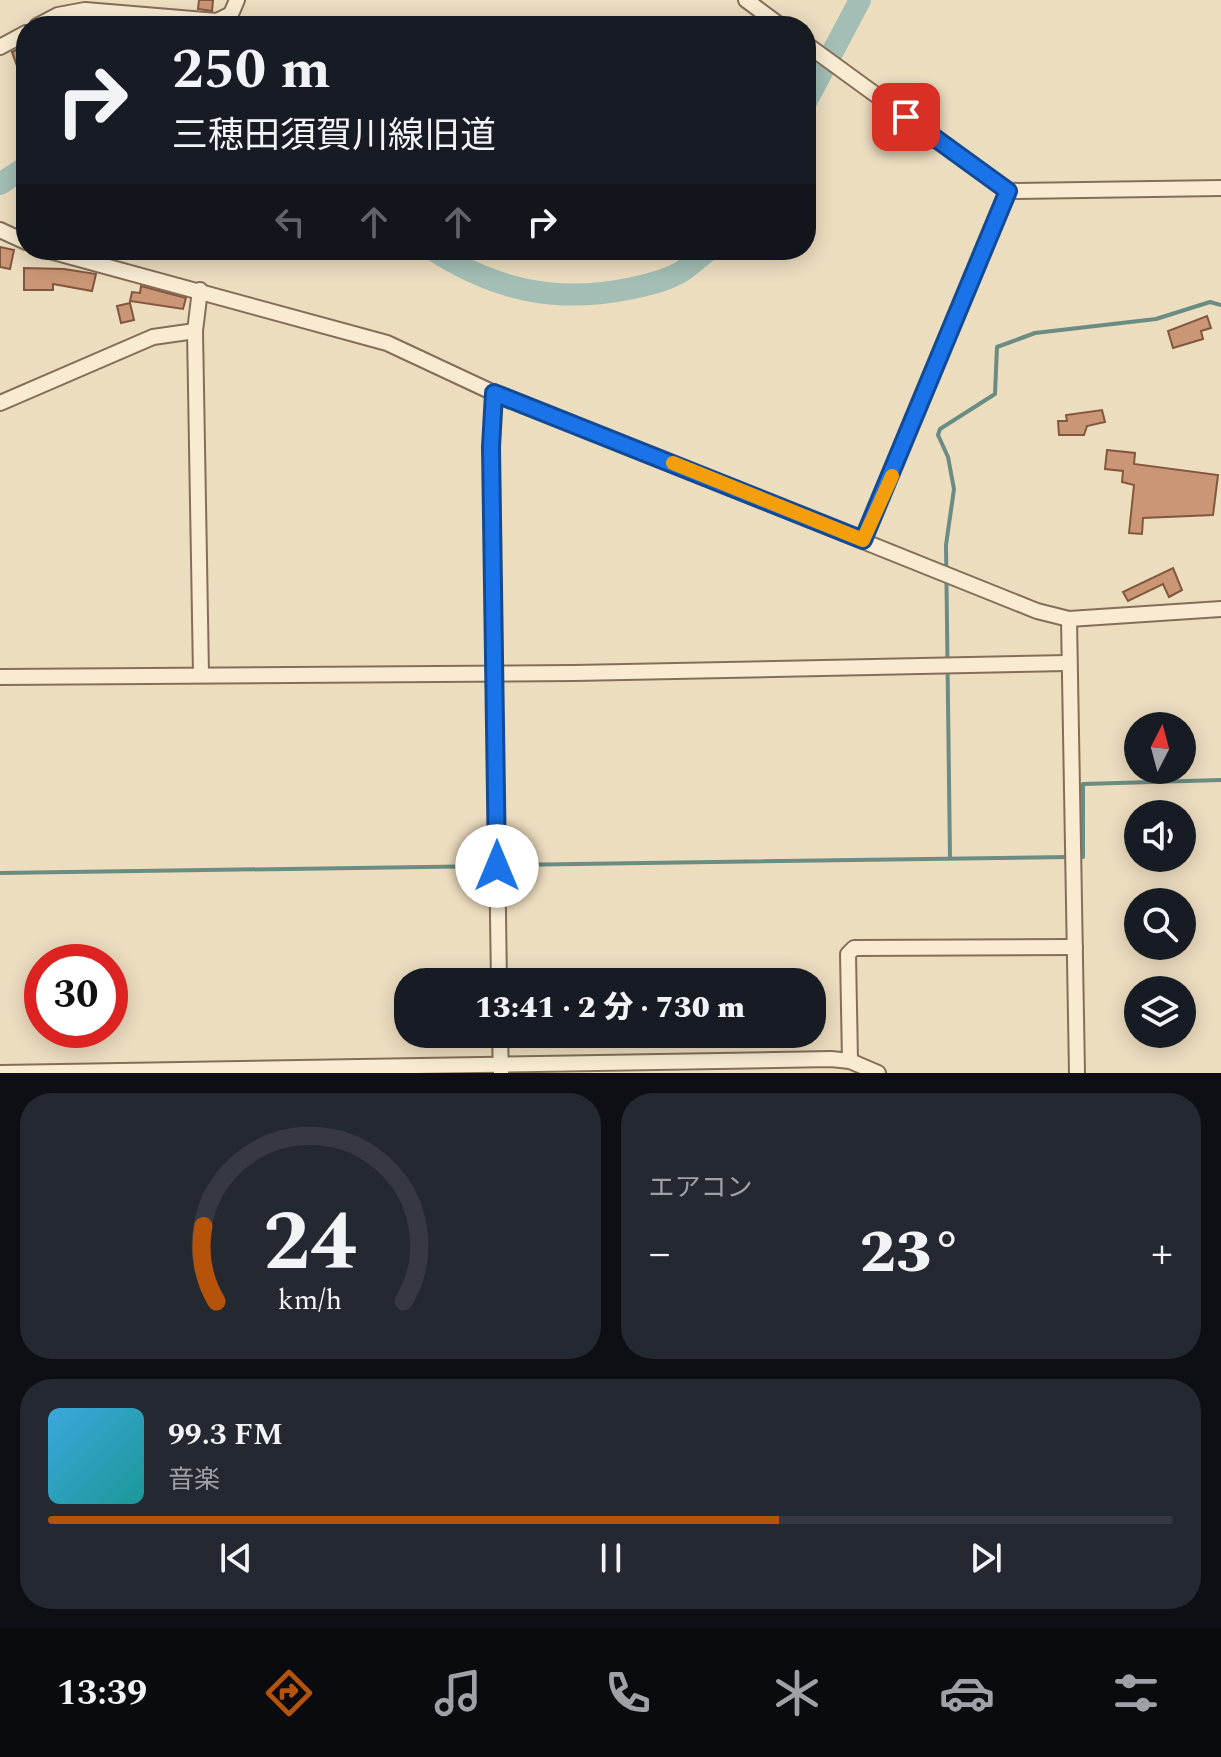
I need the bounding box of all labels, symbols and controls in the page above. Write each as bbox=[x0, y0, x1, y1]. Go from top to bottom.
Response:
text: 250 m bbox=[172, 28, 331, 113]
icon: right bbox=[40, 48, 144, 152]
pin bbox=[872, 83, 940, 151]
icon: arrive bbox=[884, 95, 928, 139]
text: 三穂田須賀川線旧道 bbox=[172, 109, 496, 164]
icon: left bbox=[268, 200, 312, 244]
icon: ahead bbox=[352, 200, 396, 244]
icon: ahead bbox=[436, 200, 480, 244]
icon: right bbox=[520, 200, 564, 244]
north arrow bbox=[1124, 712, 1196, 784]
map controls bbox=[1124, 712, 1196, 1048]
button: sound bbox=[1124, 800, 1196, 872]
position arrow bbox=[455, 824, 539, 908]
button: search bbox=[1124, 888, 1196, 960]
speed limit sign: 30 bbox=[24, 944, 128, 1048]
button: layers bbox=[1124, 976, 1196, 1048]
text: 13:41 · 2 分 · 730 m bbox=[475, 985, 745, 1031]
text: エアコン bbox=[649, 1168, 753, 1208]
text: 24 bbox=[264, 1180, 357, 1307]
text: 23° bbox=[860, 1207, 962, 1299]
text: − bbox=[649, 1220, 671, 1287]
text: + bbox=[1151, 1220, 1173, 1287]
text: km/h bbox=[278, 1279, 342, 1322]
text: 99.3 FM bbox=[168, 1412, 283, 1458]
text: 音楽 bbox=[168, 1460, 220, 1500]
icon: previous bbox=[214, 1536, 258, 1580]
icon: pause bbox=[589, 1536, 633, 1580]
icon: next bbox=[964, 1536, 1008, 1580]
icon: directions bbox=[261, 1665, 317, 1721]
icon: music bbox=[430, 1665, 486, 1721]
icon: phone bbox=[600, 1665, 656, 1721]
icon: climate bbox=[769, 1665, 825, 1721]
icon: car bbox=[939, 1665, 995, 1721]
icon: filters bbox=[1108, 1665, 1164, 1721]
text: 13:39 bbox=[57, 1666, 147, 1721]

